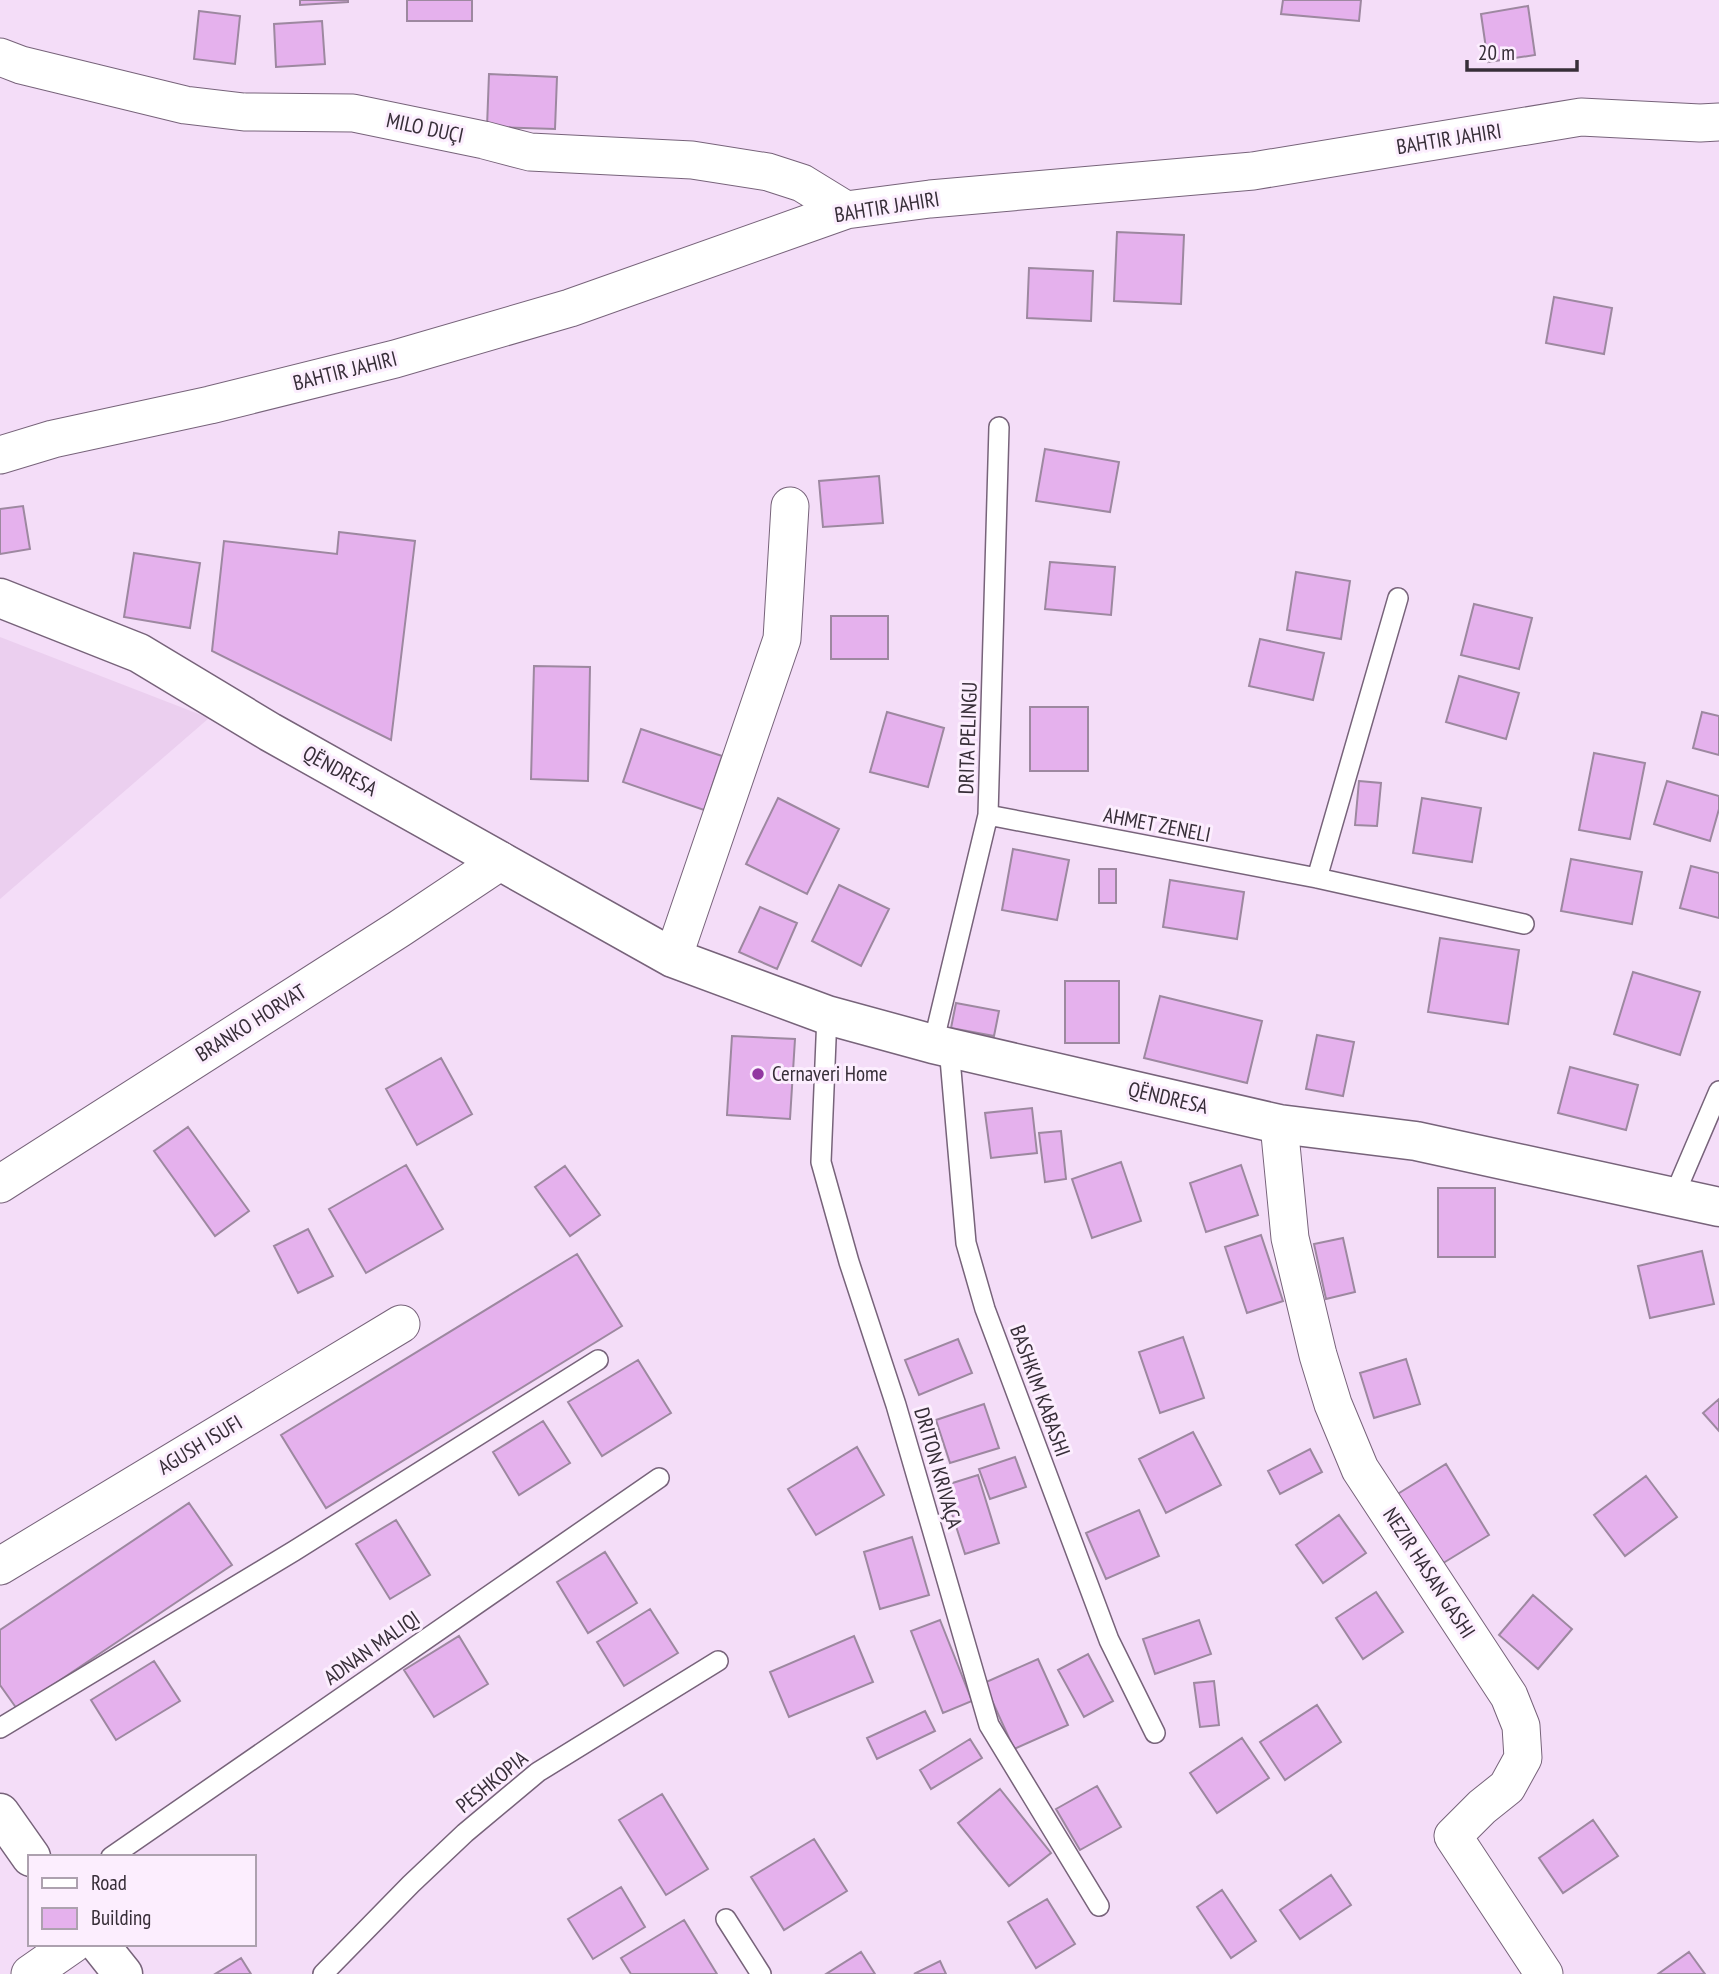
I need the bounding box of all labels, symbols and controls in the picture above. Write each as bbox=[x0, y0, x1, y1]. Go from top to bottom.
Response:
scale bar bbox=[1467, 28, 1577, 72]
text: 20 m bbox=[1478, 39, 1515, 66]
street label: MILO DUÇI bbox=[384, 106, 466, 149]
street label: BAHTIR JAHIRI bbox=[1394, 117, 1503, 160]
street label: BAHTIR JAHIRI bbox=[832, 185, 941, 228]
street label: BAHTIR JAHIRI bbox=[290, 345, 400, 396]
street label: DRITA PELINGU bbox=[952, 681, 983, 795]
street label: QËNDRESA bbox=[298, 739, 382, 802]
street label: AHMET ZENELI bbox=[1101, 801, 1213, 848]
street label: BRANKO HORVAT bbox=[190, 977, 312, 1067]
place label: Cernaveri Home bbox=[772, 1060, 887, 1087]
marker: Cernaveri Home bbox=[750, 1066, 766, 1082]
street label: QËNDRESA bbox=[1126, 1075, 1211, 1120]
street label: BASHKIM KABASHI bbox=[1004, 1321, 1077, 1460]
street label: DRITON KRIVAÇA bbox=[908, 1404, 969, 1532]
street label: AGUSH ISUFI bbox=[153, 1409, 247, 1480]
street label: NEZIR HASAN GASHI bbox=[1377, 1502, 1482, 1643]
street label: ADNAN MALIQI bbox=[318, 1605, 425, 1691]
street label: PESHKOPIA bbox=[450, 1744, 533, 1819]
legend bbox=[28, 1855, 256, 1946]
text: Road bbox=[91, 1869, 127, 1896]
text: Building bbox=[91, 1904, 151, 1931]

